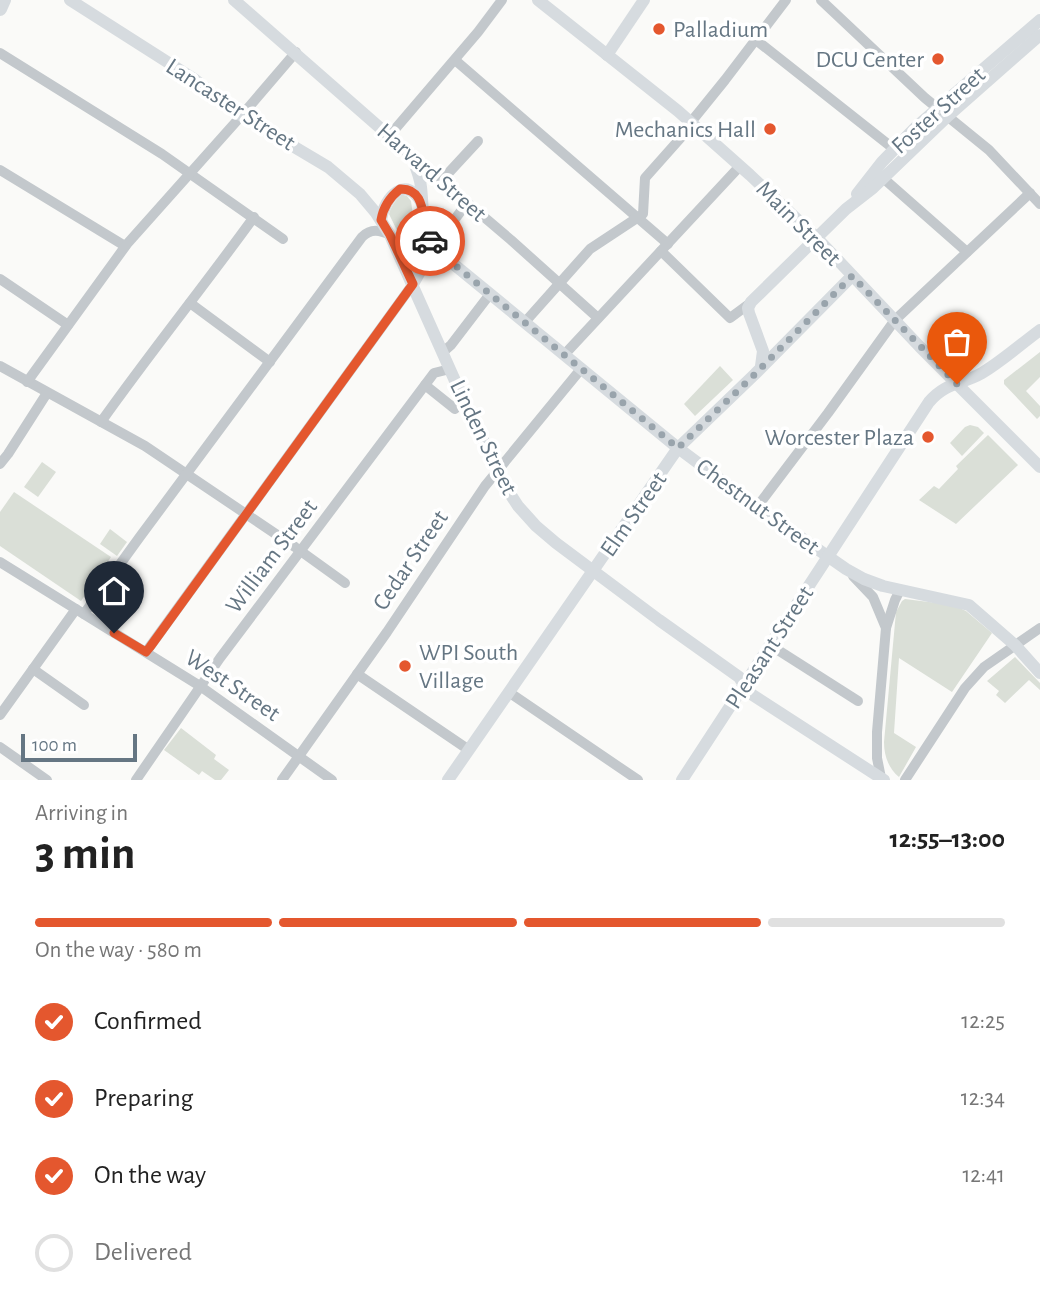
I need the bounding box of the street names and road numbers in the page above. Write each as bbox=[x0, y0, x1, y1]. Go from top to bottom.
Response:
street label: Lancaster Street bbox=[162, 54, 300, 156]
street label: Foster Street bbox=[887, 63, 990, 159]
street label: Harvard Street bbox=[372, 119, 491, 227]
street label: Main Street bbox=[751, 177, 845, 271]
street label: Linden Street bbox=[445, 376, 521, 499]
street label: Chestnut Street bbox=[692, 454, 824, 559]
street label: Elm Street bbox=[596, 468, 672, 561]
street label: William Street bbox=[221, 495, 322, 618]
street label: Cedar Street bbox=[369, 506, 453, 615]
street label: Pleasant Street bbox=[721, 582, 818, 713]
street label: West Street bbox=[181, 646, 284, 726]

